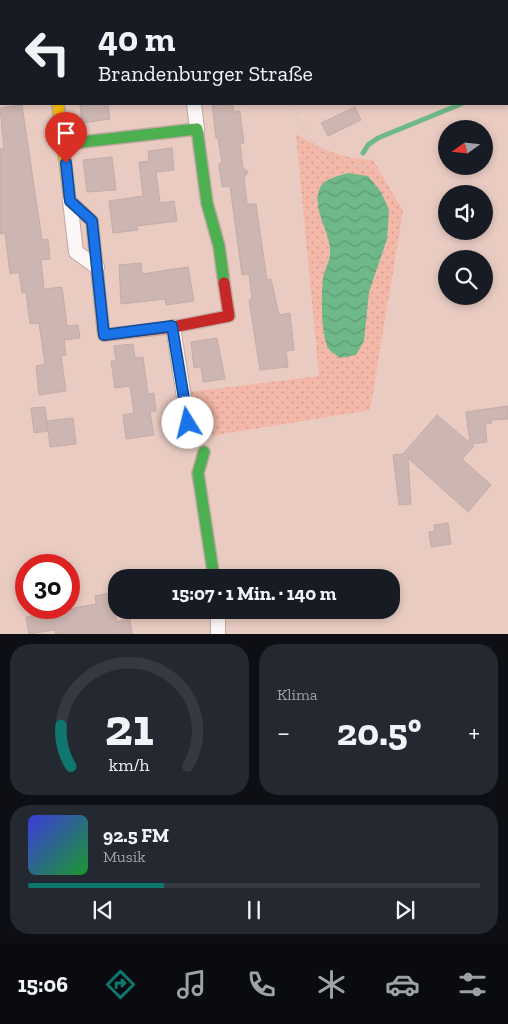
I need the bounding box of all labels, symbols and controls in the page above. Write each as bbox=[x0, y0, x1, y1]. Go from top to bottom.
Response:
text: 40 m bbox=[98, 18, 175, 60]
icon: left bbox=[15, 20, 80, 85]
text: Brandenburger Straße bbox=[98, 60, 313, 87]
pin bbox=[45, 112, 87, 163]
icon: arrive bbox=[52, 119, 80, 147]
north arrow bbox=[438, 120, 492, 175]
map controls bbox=[438, 120, 493, 305]
button: sound bbox=[438, 185, 493, 240]
button: search bbox=[438, 250, 493, 305]
position arrow bbox=[161, 396, 213, 448]
speed limit sign: 30 bbox=[15, 554, 80, 619]
text: 15:07 · 1 Min. · 140 m bbox=[172, 582, 336, 605]
text: Klima bbox=[277, 685, 318, 704]
text: 21 bbox=[105, 696, 154, 758]
text: 20.5° bbox=[337, 709, 421, 755]
text: − bbox=[277, 716, 290, 749]
text: + bbox=[468, 716, 480, 749]
text: km/h bbox=[109, 754, 150, 776]
text: 92.5 FM bbox=[103, 824, 169, 847]
text: Musik bbox=[103, 847, 146, 866]
icon: previous bbox=[89, 896, 117, 924]
icon: pause bbox=[240, 896, 268, 924]
icon: next bbox=[391, 896, 419, 924]
icon: directions bbox=[103, 967, 138, 1002]
icon: music bbox=[174, 967, 209, 1002]
icon: phone bbox=[244, 967, 279, 1002]
icon: climate bbox=[314, 967, 349, 1002]
icon: car bbox=[385, 967, 420, 1002]
icon: filters bbox=[455, 967, 490, 1002]
text: 15:06 bbox=[18, 971, 68, 998]

